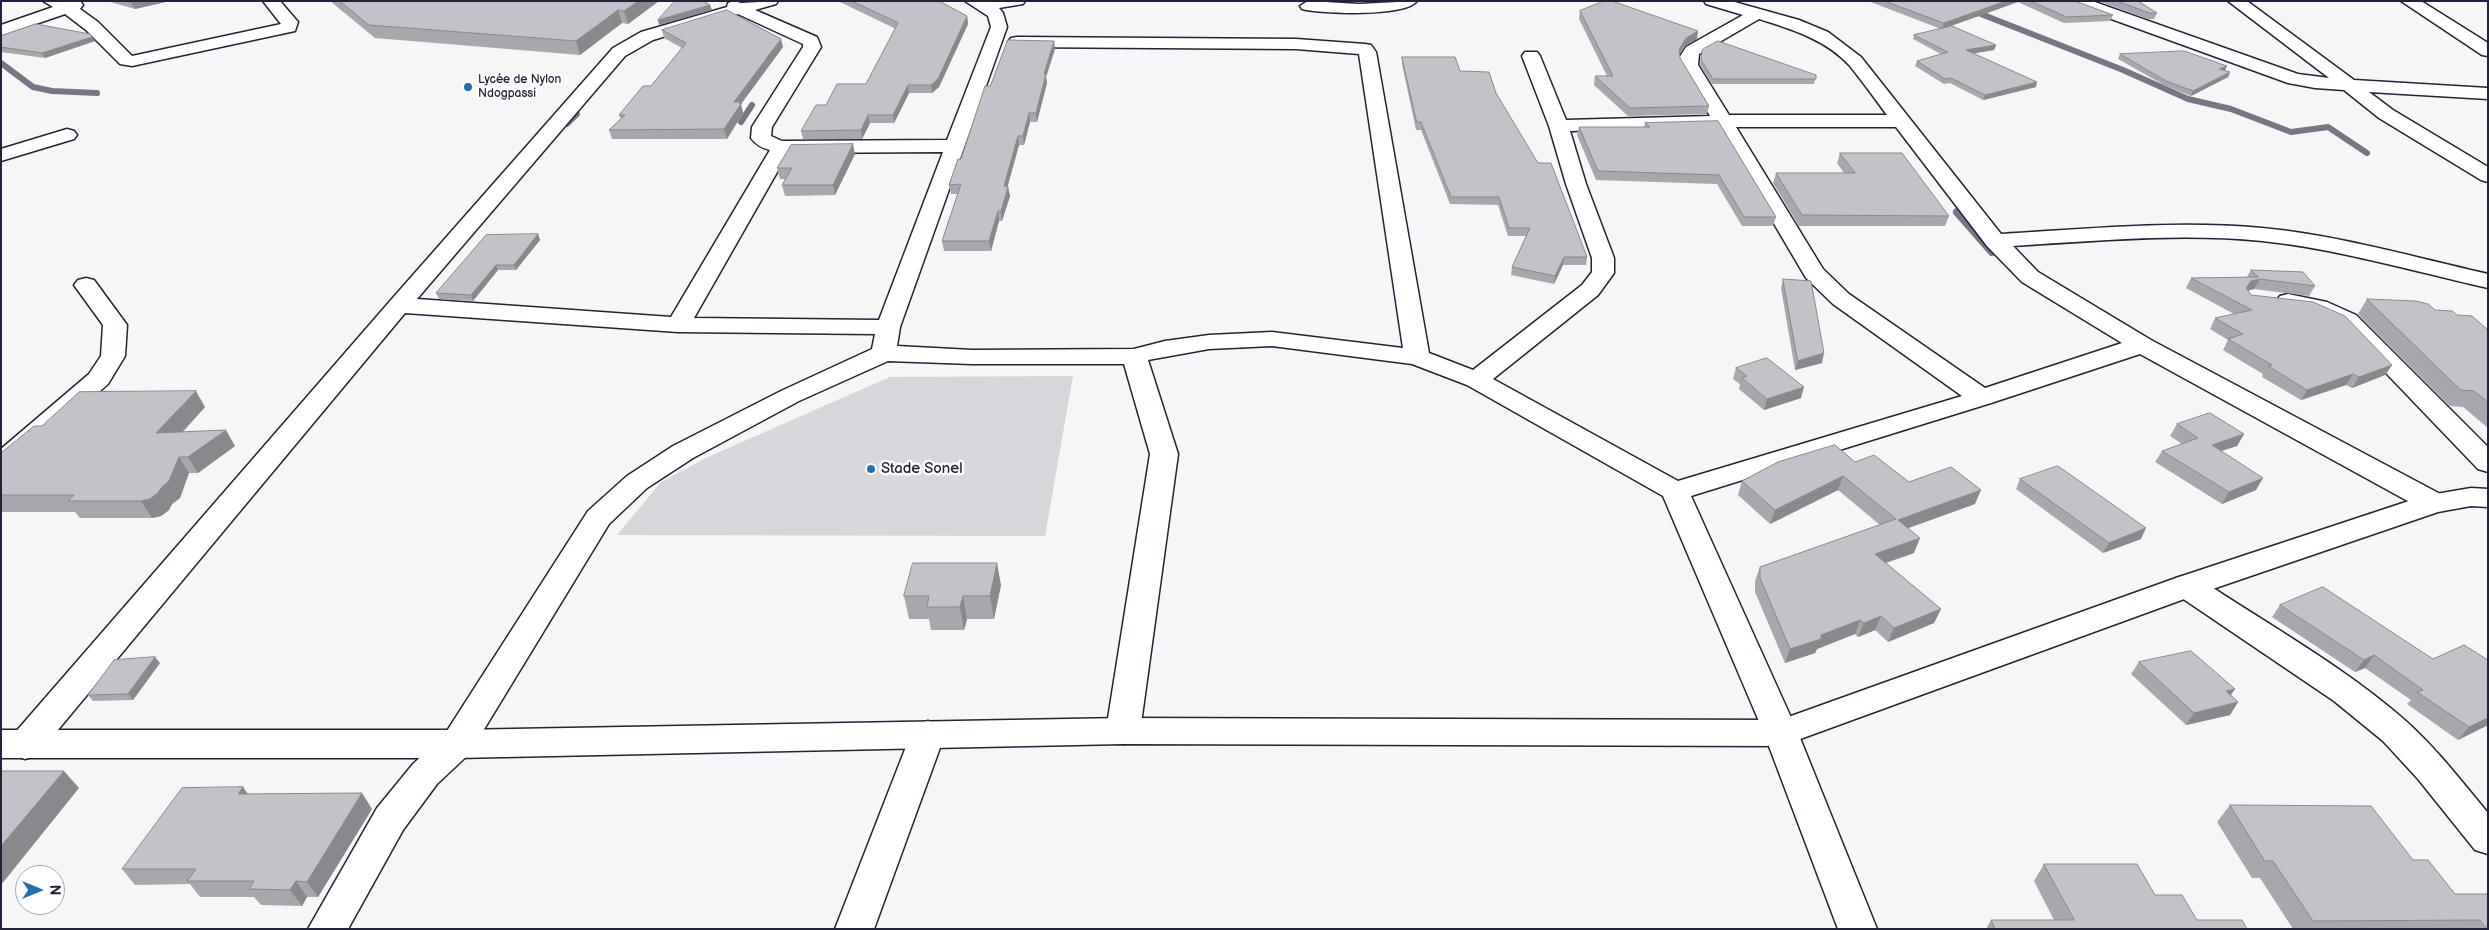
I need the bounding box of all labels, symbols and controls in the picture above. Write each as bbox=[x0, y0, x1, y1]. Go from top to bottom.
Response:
place label: Lycée de Nylon Ndogpassi bbox=[478, 73, 561, 101]
marker: Lycée de Nylon Ndogpassi bbox=[462, 81, 474, 93]
place label: Stade Sonel bbox=[881, 460, 963, 478]
marker: Stade Sonel bbox=[865, 463, 877, 475]
north arrow bbox=[15, 865, 65, 915]
text: N bbox=[46, 885, 63, 895]

